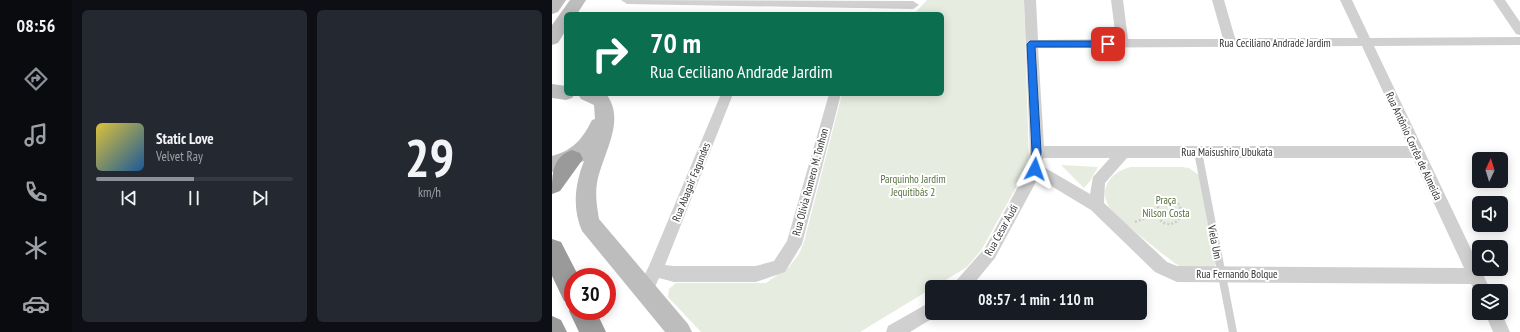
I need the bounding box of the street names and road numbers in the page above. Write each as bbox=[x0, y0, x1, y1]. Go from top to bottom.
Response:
street label: Rua Ceciliano Andrade Jardim bbox=[1219, 36, 1331, 50]
street label: Rua Antônio Corrêa de Almeida bbox=[1383, 90, 1445, 202]
street label: Rua Olívia Romero M. Tonhon bbox=[789, 127, 831, 237]
street label: Rua Abagair Fagundes bbox=[669, 140, 713, 224]
street label: Rua Maisushiro Ubukata bbox=[1181, 145, 1273, 159]
street label: Rua Cesar Audi bbox=[981, 202, 1021, 258]
street label: Viela Um bbox=[1205, 223, 1225, 260]
street label: Rua Fernando Bolque bbox=[1196, 267, 1278, 281]

